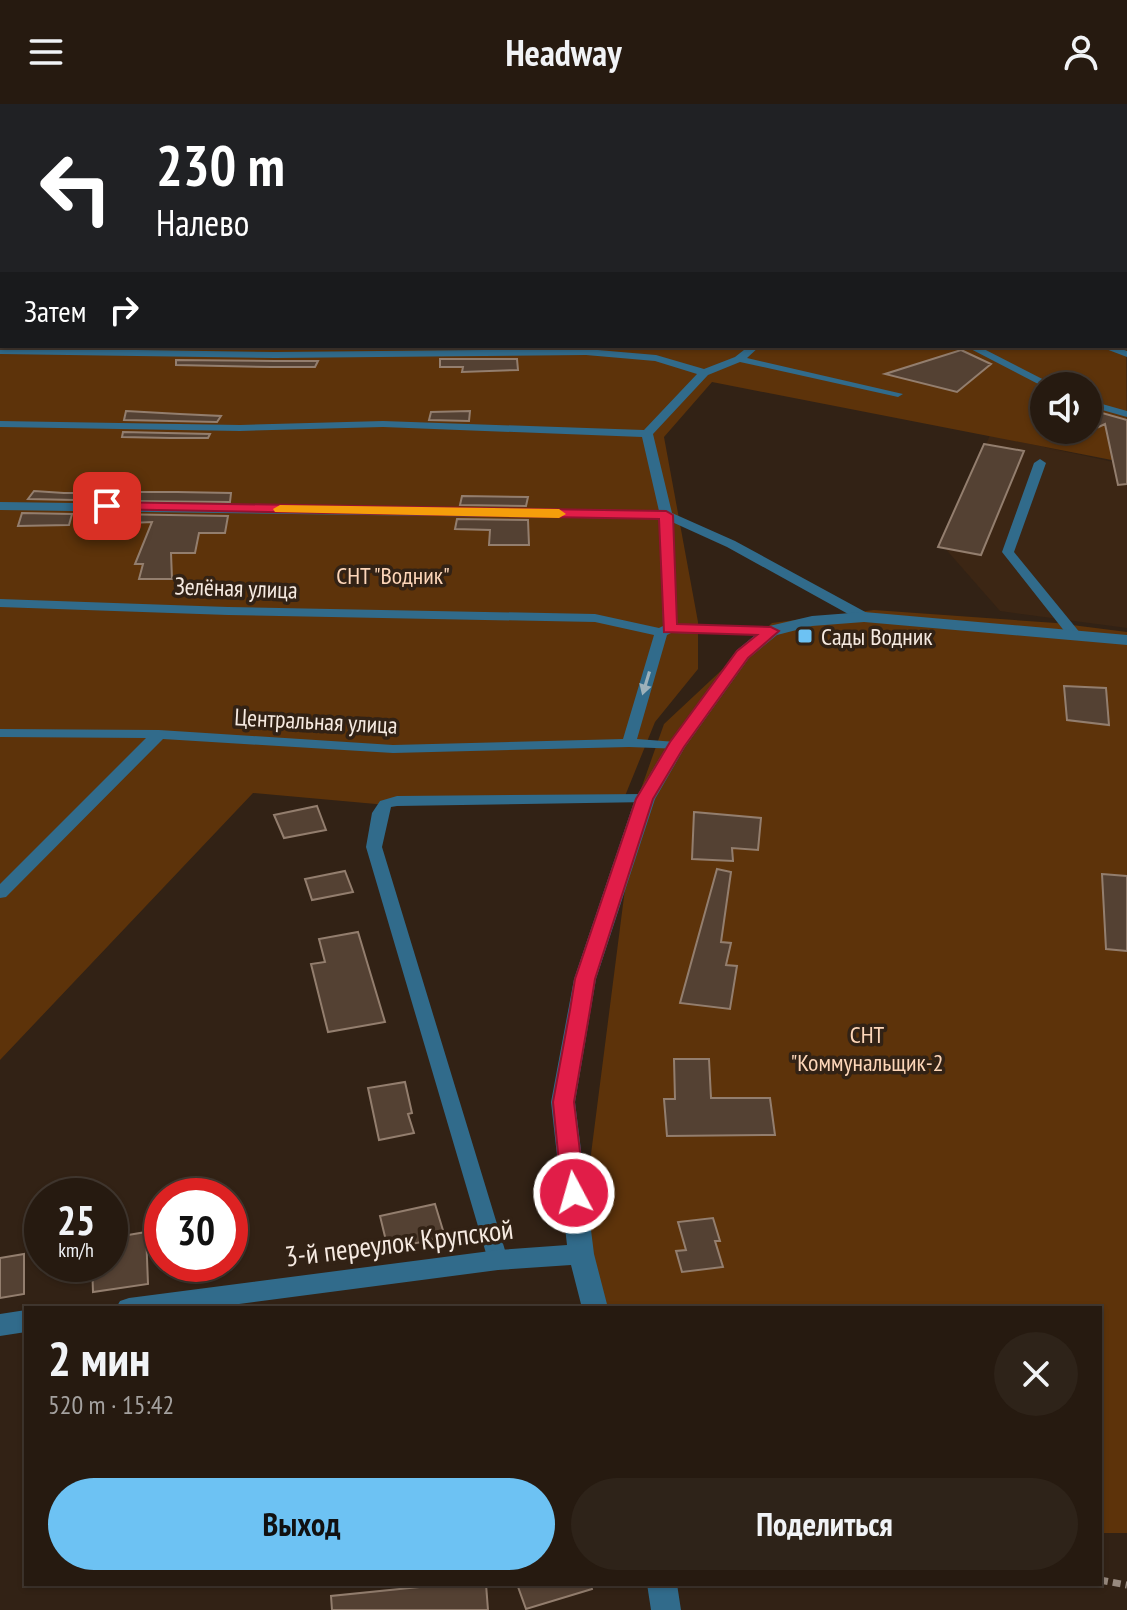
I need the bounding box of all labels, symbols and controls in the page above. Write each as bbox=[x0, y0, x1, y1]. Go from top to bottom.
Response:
text: Headway bbox=[505, 29, 622, 76]
icon: menu bbox=[24, 30, 68, 74]
icon: person bbox=[1059, 30, 1103, 74]
text: 230 m bbox=[156, 129, 285, 201]
icon: left bbox=[24, 136, 128, 240]
text: Налево bbox=[156, 199, 249, 246]
icon: right bbox=[102, 288, 146, 332]
text: Затем bbox=[24, 291, 86, 330]
map controls bbox=[1030, 372, 1102, 444]
button: sound bbox=[1030, 372, 1102, 444]
pin bbox=[73, 472, 141, 540]
icon: arrive bbox=[85, 484, 129, 528]
park label: СНТ "Водник" bbox=[336, 560, 450, 591]
street label: Зелёная улица bbox=[174, 570, 298, 606]
place label: Сады Водник bbox=[821, 621, 933, 652]
marker: Сады Водник bbox=[796, 627, 814, 645]
one-way arrow bbox=[639, 672, 652, 696]
street label: Центральная улица bbox=[234, 701, 398, 741]
park label: СНТ "Коммунальщик-2 bbox=[790, 1019, 944, 1078]
position arrow bbox=[532, 1151, 616, 1235]
speed limit sign: 30 bbox=[144, 1178, 248, 1282]
text: 25 bbox=[57, 1194, 95, 1246]
street label: 3-й переулок Крупской bbox=[283, 1210, 515, 1274]
text: km/h bbox=[58, 1237, 94, 1263]
text: 2 мин bbox=[48, 1327, 150, 1389]
button: close bbox=[994, 1332, 1078, 1416]
text: 520 m · 15:42 bbox=[48, 1388, 174, 1421]
button: Выход bbox=[48, 1478, 555, 1570]
button: Поделиться bbox=[571, 1478, 1078, 1570]

